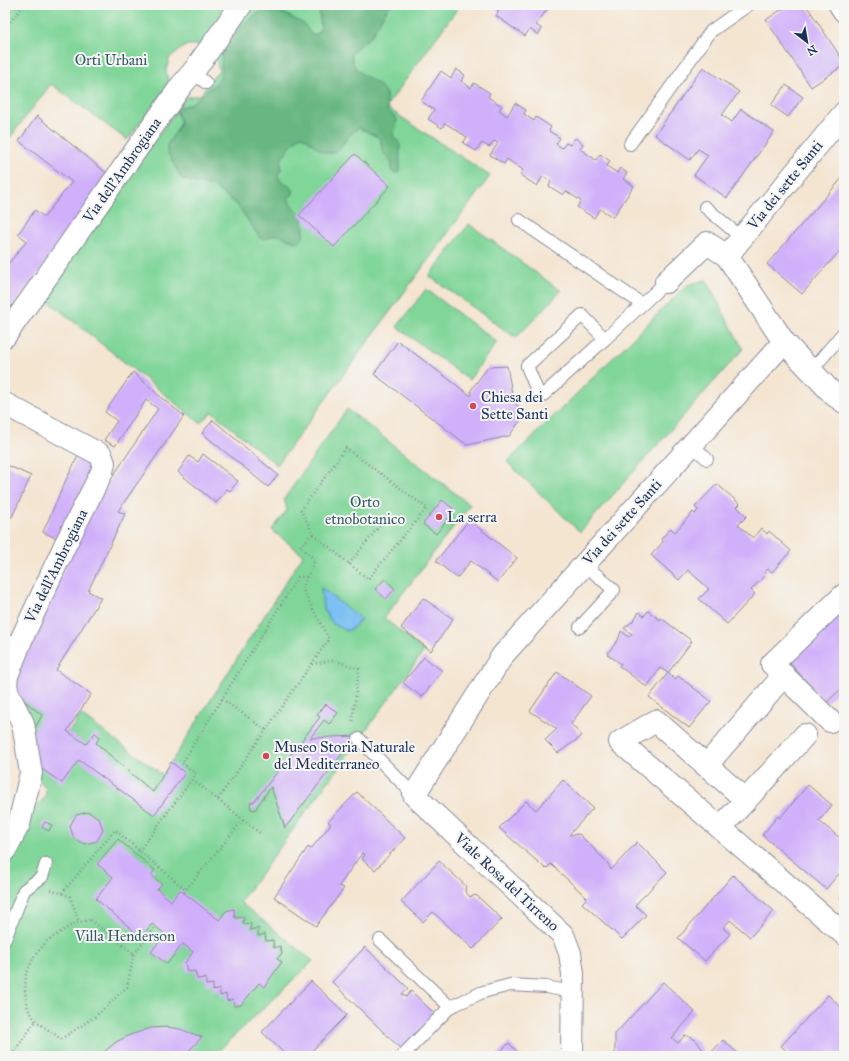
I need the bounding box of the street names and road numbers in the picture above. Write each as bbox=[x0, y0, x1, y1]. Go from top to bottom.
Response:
street label: Via dell'Ambrogiana bbox=[78, 113, 165, 227]
street label: Via dei sette Santi bbox=[743, 137, 826, 234]
street label: Via dei sette Santi bbox=[578, 475, 665, 569]
street label: Via dell'Ambrogiana bbox=[20, 506, 92, 627]
street label: Viale Rosa del Tirreno bbox=[450, 828, 563, 935]

